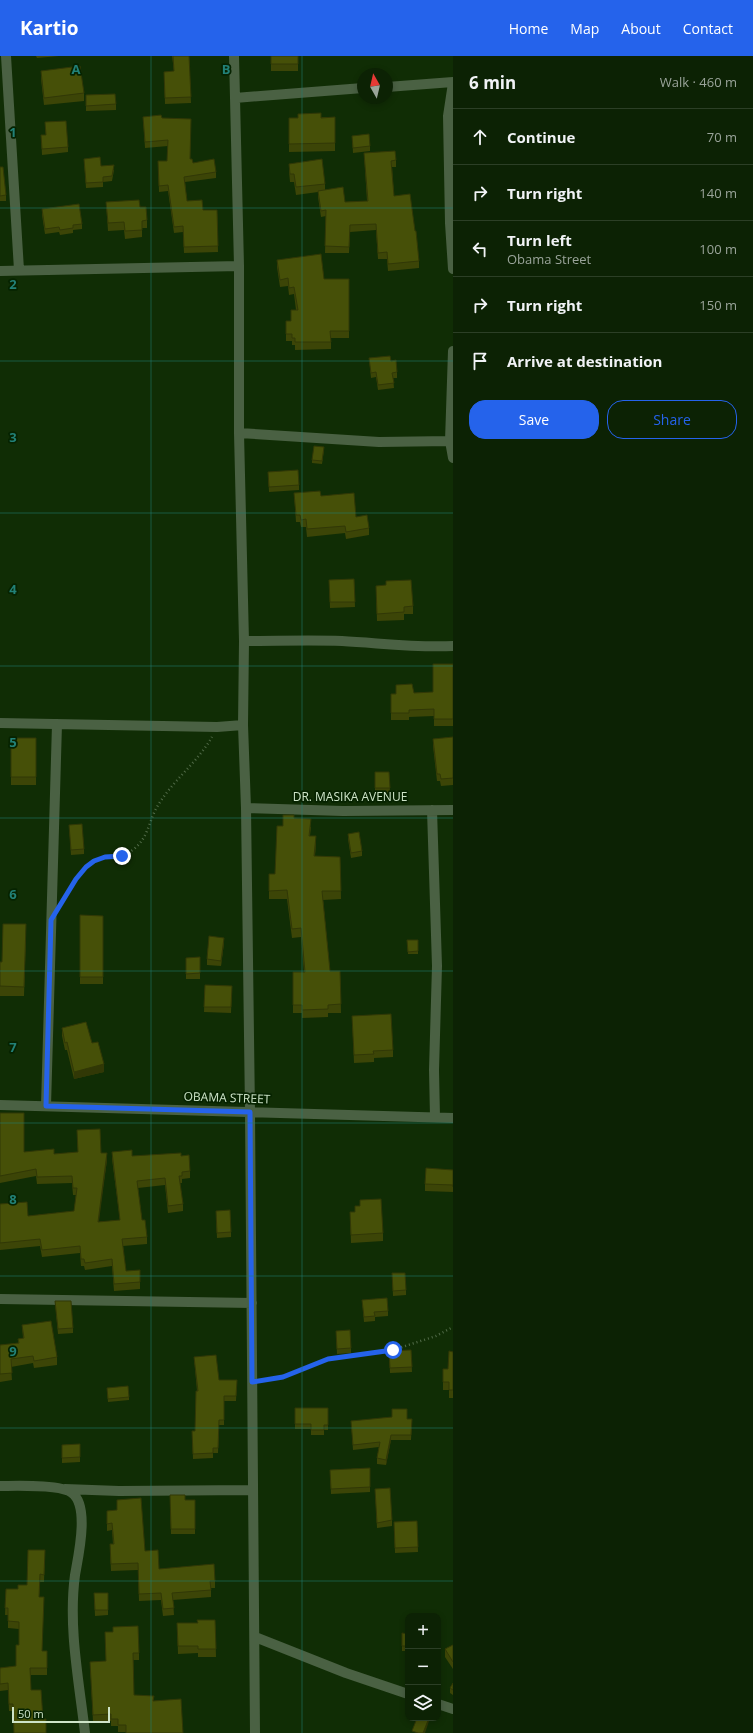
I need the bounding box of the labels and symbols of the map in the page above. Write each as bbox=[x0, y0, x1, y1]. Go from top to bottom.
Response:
text: A bbox=[72, 60, 81, 78]
text: B bbox=[222, 60, 231, 78]
north arrow bbox=[357, 68, 393, 104]
text: 1 bbox=[9, 123, 17, 141]
text: 2 bbox=[9, 275, 17, 293]
text: 3 bbox=[9, 428, 17, 446]
text: 4 bbox=[9, 580, 17, 598]
text: 5 bbox=[9, 733, 17, 751]
street label: DR. MASIKA AVENUE bbox=[293, 788, 407, 805]
route end bbox=[113, 847, 131, 865]
text: 6 bbox=[9, 885, 17, 903]
text: 7 bbox=[9, 1038, 17, 1056]
street label: OBAMA STREET bbox=[183, 1087, 271, 1108]
text: 8 bbox=[9, 1190, 17, 1208]
route start bbox=[384, 1341, 402, 1359]
text: 9 bbox=[9, 1342, 17, 1360]
scale bar bbox=[12, 1705, 110, 1724]

